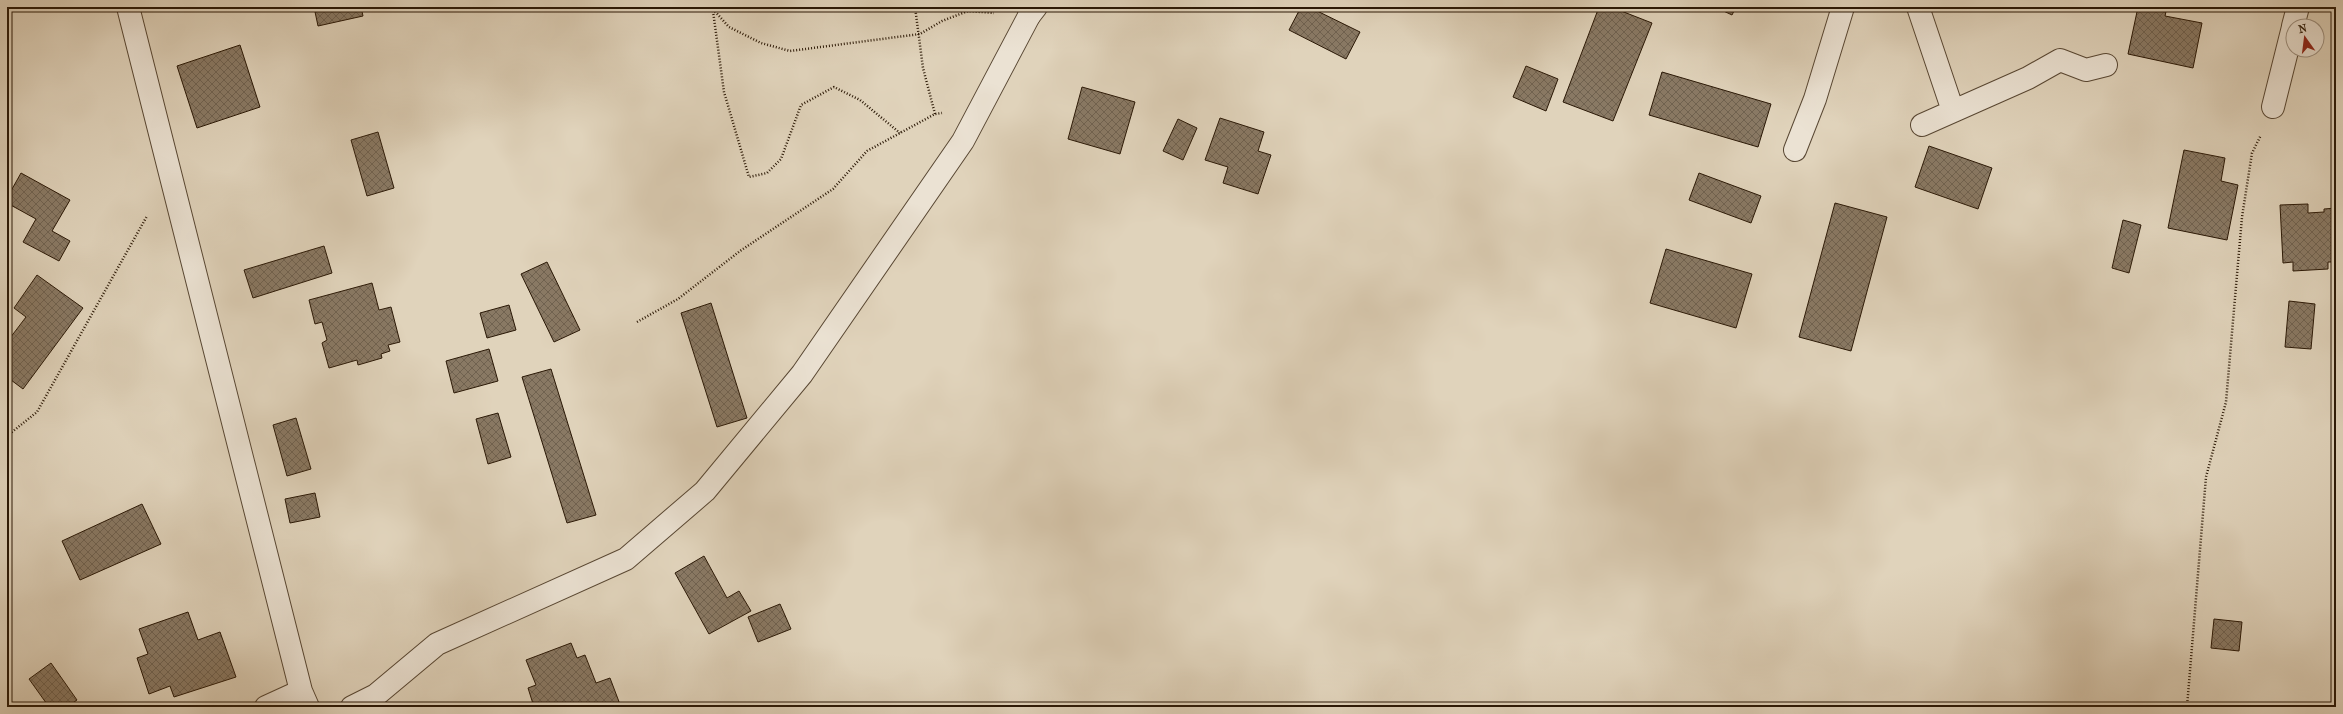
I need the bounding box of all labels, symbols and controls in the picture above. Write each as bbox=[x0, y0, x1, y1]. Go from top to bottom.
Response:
north arrow bbox=[2285, 18, 2325, 58]
text: N bbox=[2297, 21, 2309, 36]

